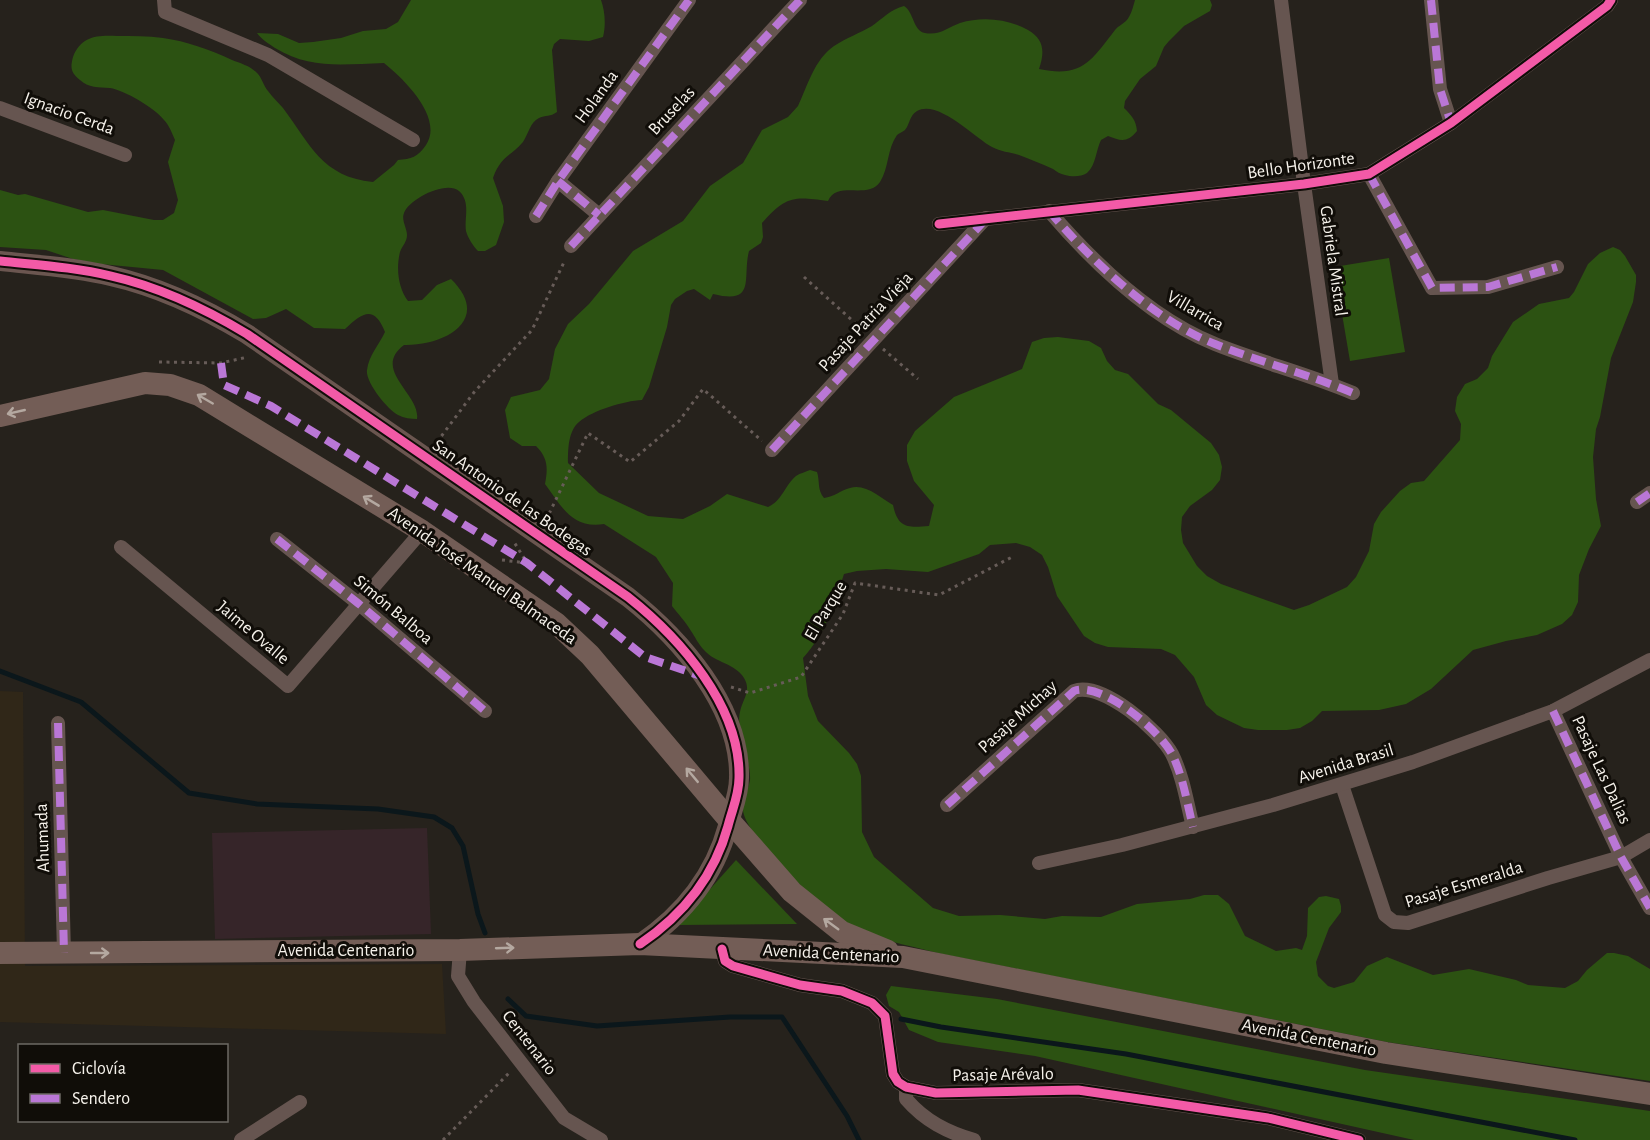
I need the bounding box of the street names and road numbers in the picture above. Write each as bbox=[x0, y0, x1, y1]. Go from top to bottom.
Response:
street label: Holanda bbox=[572, 67, 622, 127]
street label: Bruselas bbox=[645, 83, 699, 139]
street label: Ignacio Cerda bbox=[21, 89, 117, 139]
street label: Bello Horizonte bbox=[1246, 150, 1356, 182]
street label: Gabriela Mistral bbox=[1316, 205, 1350, 317]
street label: Pasaje Patria Vieja bbox=[816, 269, 916, 375]
street label: Villarrica bbox=[1163, 288, 1227, 334]
street label: San Antonio de las Bodegas bbox=[429, 436, 595, 560]
street label: Avenida José Manuel Balmaceda bbox=[384, 504, 580, 648]
street label: Simón Balboa bbox=[350, 572, 436, 648]
street label: El Parque bbox=[801, 578, 851, 644]
street label: Jaime Ovalle bbox=[214, 598, 292, 668]
street label: Pasaje Michay bbox=[975, 677, 1061, 757]
street label: Pasaje Las Dalias bbox=[1568, 713, 1634, 827]
street label: Avenida Brasil bbox=[1296, 741, 1396, 787]
street label: Ahumada bbox=[33, 803, 53, 873]
street label: Pasaje Esmeralda bbox=[1403, 859, 1525, 911]
street label: Avenida Centenario bbox=[762, 941, 900, 967]
street label: Avenida Centenario bbox=[278, 942, 415, 960]
street label: Centenario bbox=[498, 1007, 560, 1079]
street label: Avenida Centenario bbox=[1240, 1016, 1378, 1060]
street label: Pasaje Arévalo bbox=[952, 1065, 1054, 1085]

